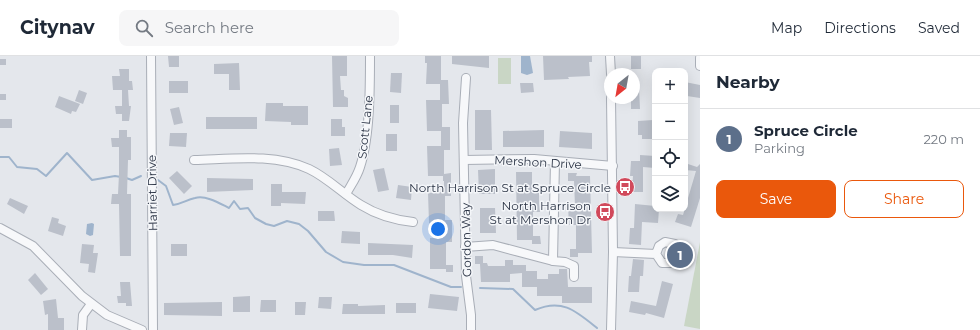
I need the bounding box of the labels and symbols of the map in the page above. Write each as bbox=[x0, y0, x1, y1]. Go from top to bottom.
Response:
north arrow bbox=[604, 68, 640, 104]
street label: Scott Lane bbox=[354, 94, 376, 160]
street label: Mershon Drive bbox=[494, 152, 582, 172]
street label: Harriet Drive bbox=[144, 155, 160, 231]
bus stop icon: North Harrison St at Spruce Circle bbox=[614, 176, 636, 198]
place label: North Harrison St at Spruce Circle bbox=[409, 180, 611, 195]
place label: North Harrison St at Mershon Dr bbox=[490, 198, 591, 227]
bus stop icon: North Harrison St at Mershon Dr bbox=[594, 201, 616, 223]
street label: Gordon Way bbox=[458, 202, 474, 277]
your location bbox=[428, 219, 448, 239]
pin: 1 bbox=[667, 240, 693, 270]

